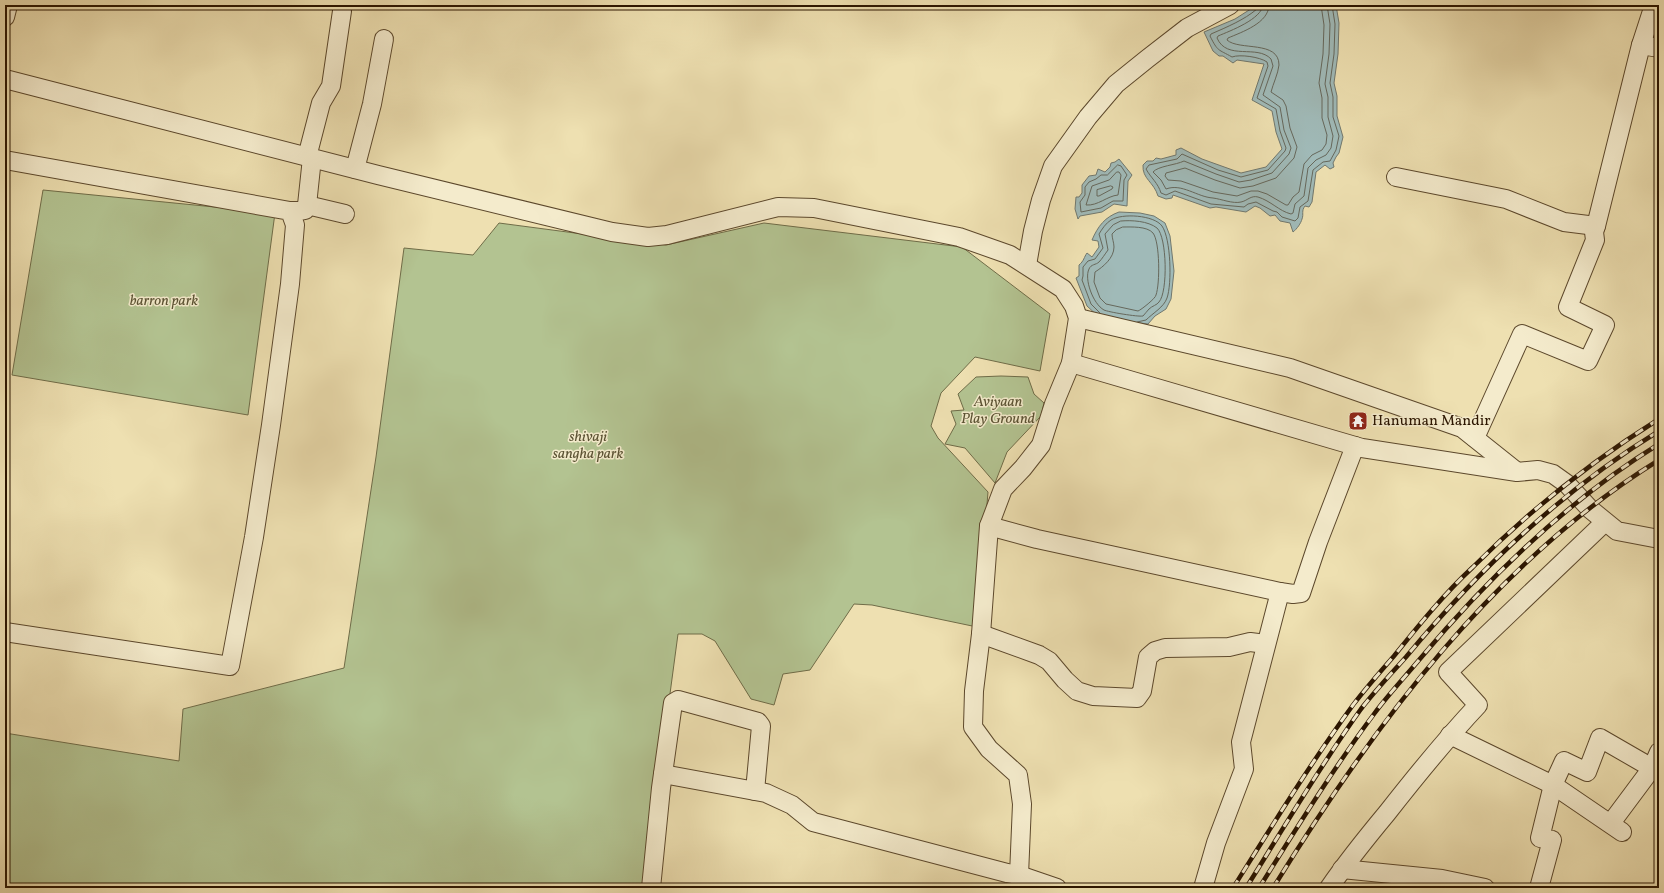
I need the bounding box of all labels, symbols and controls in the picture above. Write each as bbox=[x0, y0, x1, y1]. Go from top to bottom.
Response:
park label: barron park bbox=[130, 291, 198, 312]
park label: Aviyaan Play Ground bbox=[961, 392, 1035, 430]
temple icon: Hanuman Mandir bbox=[1347, 410, 1369, 432]
place label: Hanuman Mandir bbox=[1372, 411, 1491, 432]
park label: shivaji sangha park bbox=[553, 427, 623, 465]

